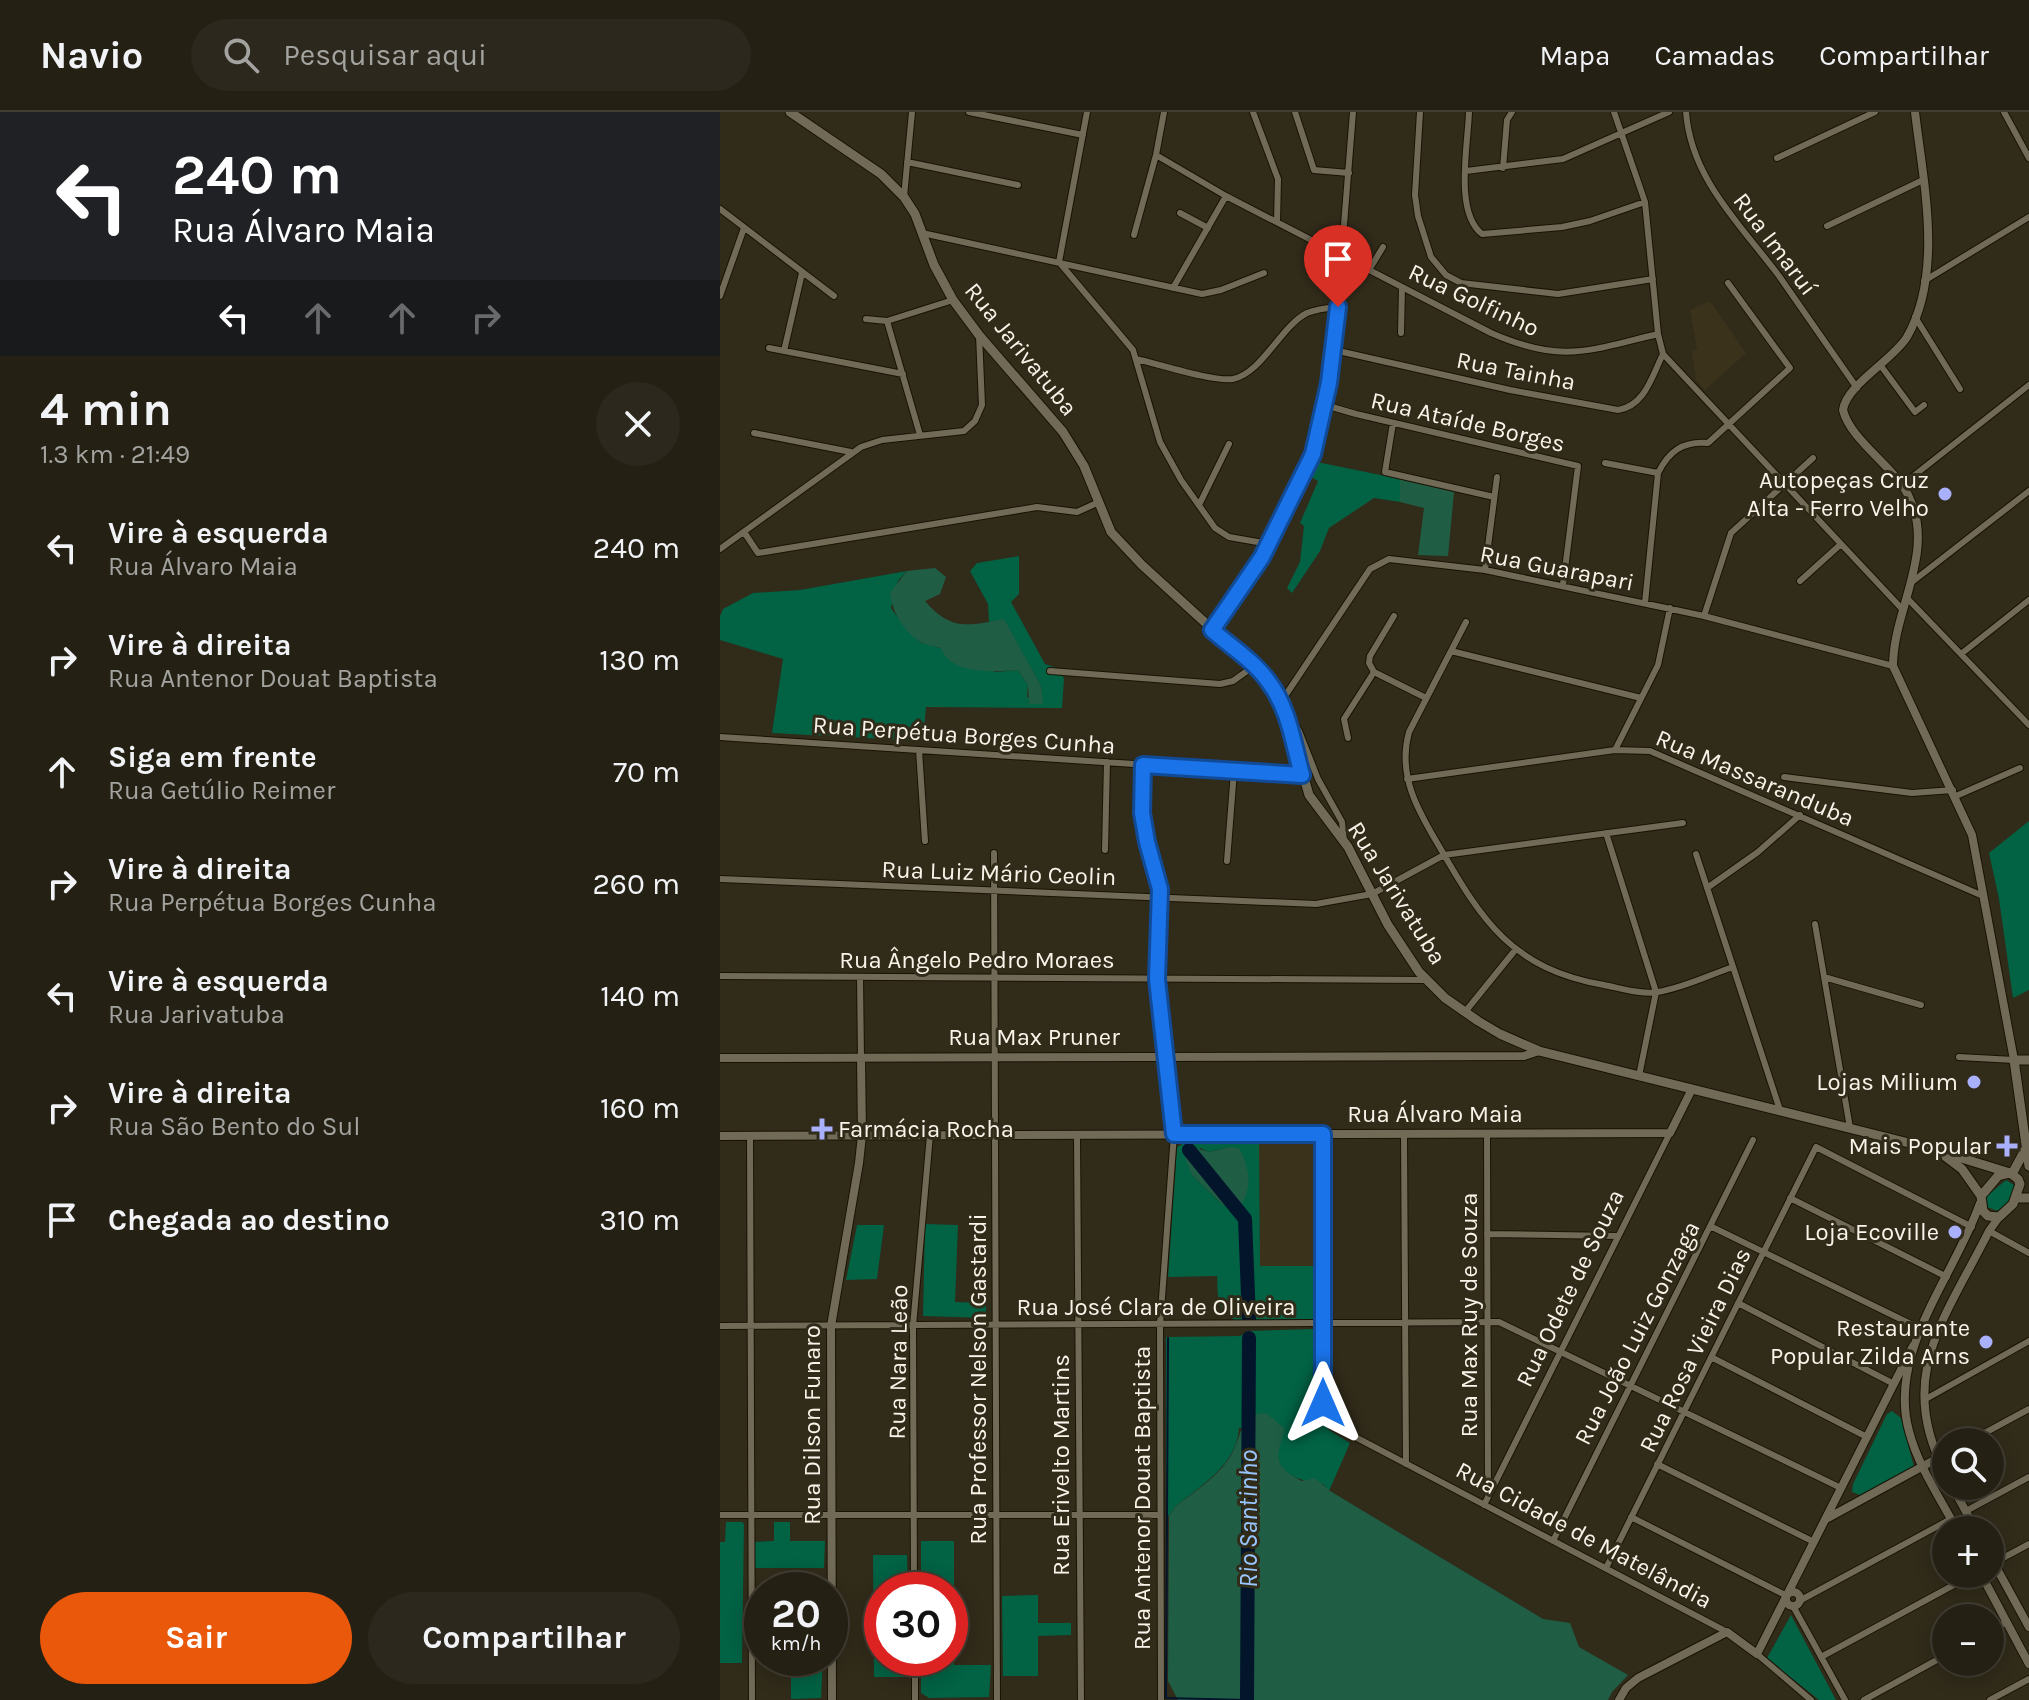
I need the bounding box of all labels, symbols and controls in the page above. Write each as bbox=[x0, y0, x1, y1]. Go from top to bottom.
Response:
search box bbox=[191, 19, 751, 91]
text: Navio bbox=[40, 33, 143, 78]
icon: search bbox=[219, 33, 263, 77]
text: Pesquisar aqui bbox=[283, 37, 487, 73]
text: Mapa bbox=[1539, 39, 1610, 72]
text: Camadas bbox=[1654, 39, 1775, 72]
text: Compartilhar bbox=[1819, 39, 1989, 72]
text: 240 m bbox=[172, 142, 342, 207]
icon: left bbox=[40, 144, 144, 248]
street label: Rua Imaruí bbox=[1727, 187, 1823, 301]
text: Rua Álvaro Maia bbox=[172, 209, 435, 251]
pin bbox=[1304, 225, 1372, 307]
icon: arrive bbox=[1316, 237, 1360, 281]
street label: Rua Golfinho bbox=[1404, 258, 1544, 342]
street label: Rua Jarivatuba bbox=[959, 277, 1083, 421]
icon: left bbox=[212, 296, 256, 340]
icon: ahead bbox=[296, 296, 340, 340]
icon: ahead bbox=[380, 296, 424, 340]
icon: right bbox=[464, 296, 508, 340]
street label: Rua Tainha bbox=[1454, 346, 1578, 396]
text: 4 min bbox=[40, 381, 172, 437]
button: close bbox=[596, 382, 680, 466]
street label: Rua Ataíde Borges bbox=[1368, 386, 1568, 458]
text: 1.3 km · 21:49 bbox=[40, 439, 190, 470]
place label: Autopeças Cruz Alta - Ferro Velho bbox=[1747, 466, 1929, 522]
marker: Autopeças Cruz Alta - Ferro Velho bbox=[1936, 485, 1954, 503]
text: Vire à esquerda bbox=[108, 515, 329, 551]
icon: left bbox=[40, 526, 84, 570]
text: 240 m bbox=[593, 530, 680, 566]
street label: Rua Guarapari bbox=[1478, 539, 1636, 597]
text: Rua Álvaro Maia bbox=[108, 551, 298, 582]
text: Vire à direita bbox=[108, 627, 291, 663]
icon: right bbox=[40, 638, 84, 682]
text: 130 m bbox=[599, 642, 680, 678]
text: Rua Antenor Douat Baptista bbox=[108, 663, 438, 694]
street label: Rua Perpétua Borges Cunha bbox=[812, 710, 1116, 760]
street label: Rua Massaranduba bbox=[1652, 724, 1858, 832]
text: Siga em frente bbox=[108, 739, 317, 775]
icon: ahead bbox=[40, 750, 84, 794]
text: 70 m bbox=[613, 754, 680, 790]
text: Rua Getúlio Reimer bbox=[108, 775, 335, 806]
street label: Rua Jarivatuba bbox=[1342, 816, 1452, 970]
text: Vire à direita bbox=[108, 851, 291, 887]
street label: Rua Luiz Mário Ceolin bbox=[881, 855, 1117, 891]
icon: right bbox=[40, 862, 84, 906]
text: 260 m bbox=[592, 866, 680, 902]
text: Rua Perpétua Borges Cunha bbox=[108, 887, 436, 918]
street label: Rua Ângelo Pedro Moraes bbox=[839, 946, 1115, 974]
text: Vire à esquerda bbox=[108, 963, 329, 999]
icon: left bbox=[40, 974, 84, 1018]
text: 140 m bbox=[600, 978, 680, 1014]
text: Rua Jarivatuba bbox=[108, 999, 285, 1030]
street label: Rua Max Pruner bbox=[948, 1023, 1120, 1051]
place label: Lojas Milium bbox=[1816, 1068, 1958, 1096]
marker: Lojas Milium bbox=[1965, 1073, 1983, 1091]
text: Vire à direita bbox=[108, 1075, 291, 1111]
icon: right bbox=[40, 1086, 84, 1130]
text: 160 m bbox=[600, 1090, 680, 1126]
street label: Rua Álvaro Maia bbox=[1347, 1099, 1523, 1128]
text: Rua São Bento do Sul bbox=[108, 1111, 360, 1142]
place label: Farmácia Rocha bbox=[838, 1115, 1014, 1143]
marker: Farmácia Rocha bbox=[813, 1120, 831, 1138]
place label: Mais Popular bbox=[1848, 1132, 1991, 1160]
marker: Mais Popular bbox=[1998, 1137, 2016, 1155]
street label: Rua Odete de Souza bbox=[1510, 1185, 1630, 1391]
street label: Rua Max Ruy de Souza bbox=[1455, 1193, 1483, 1437]
icon: arrive bbox=[40, 1198, 84, 1242]
text: Chegada ao destino bbox=[108, 1202, 390, 1238]
text: 310 m bbox=[599, 1202, 680, 1238]
street label: Rua Professor Nelson Gastardi bbox=[964, 1213, 992, 1545]
street label: Rua João Luiz Gonzaga bbox=[1568, 1216, 1706, 1450]
place label: Loja Ecoville bbox=[1804, 1218, 1939, 1246]
marker: Loja Ecoville bbox=[1946, 1223, 1964, 1241]
street label: Rua Rosa Vieira Dias bbox=[1633, 1243, 1757, 1457]
street label: Rua Nara Leão bbox=[883, 1284, 913, 1440]
street label: Rua José Clara de Oliveira bbox=[1017, 1293, 1295, 1321]
place label: Restaurante Popular Zilda Arns bbox=[1770, 1314, 1970, 1370]
street label: Rua Dilson Funaro bbox=[798, 1325, 826, 1525]
marker: Restaurante Popular Zilda Arns bbox=[1977, 1333, 1995, 1351]
street label: Rua Antenor Douat Baptista bbox=[1128, 1346, 1156, 1650]
street label: Rua Erivelto Martins bbox=[1047, 1354, 1075, 1576]
position arrow bbox=[1281, 1361, 1365, 1445]
map controls bbox=[1932, 1428, 2004, 1676]
button: search bbox=[1932, 1428, 2004, 1500]
water label: Rio Santinho bbox=[1233, 1450, 1264, 1588]
street label: Rua Cidade de Matelândia bbox=[1451, 1456, 1717, 1614]
button: + bbox=[1932, 1516, 2004, 1588]
speed limit sign: 30 bbox=[864, 1572, 968, 1676]
text: 20 bbox=[771, 1590, 821, 1637]
button: Sair bbox=[40, 1592, 352, 1684]
button: Compartilhar bbox=[368, 1592, 680, 1684]
button: − bbox=[1932, 1604, 2004, 1676]
text: km/h bbox=[771, 1632, 821, 1655]

